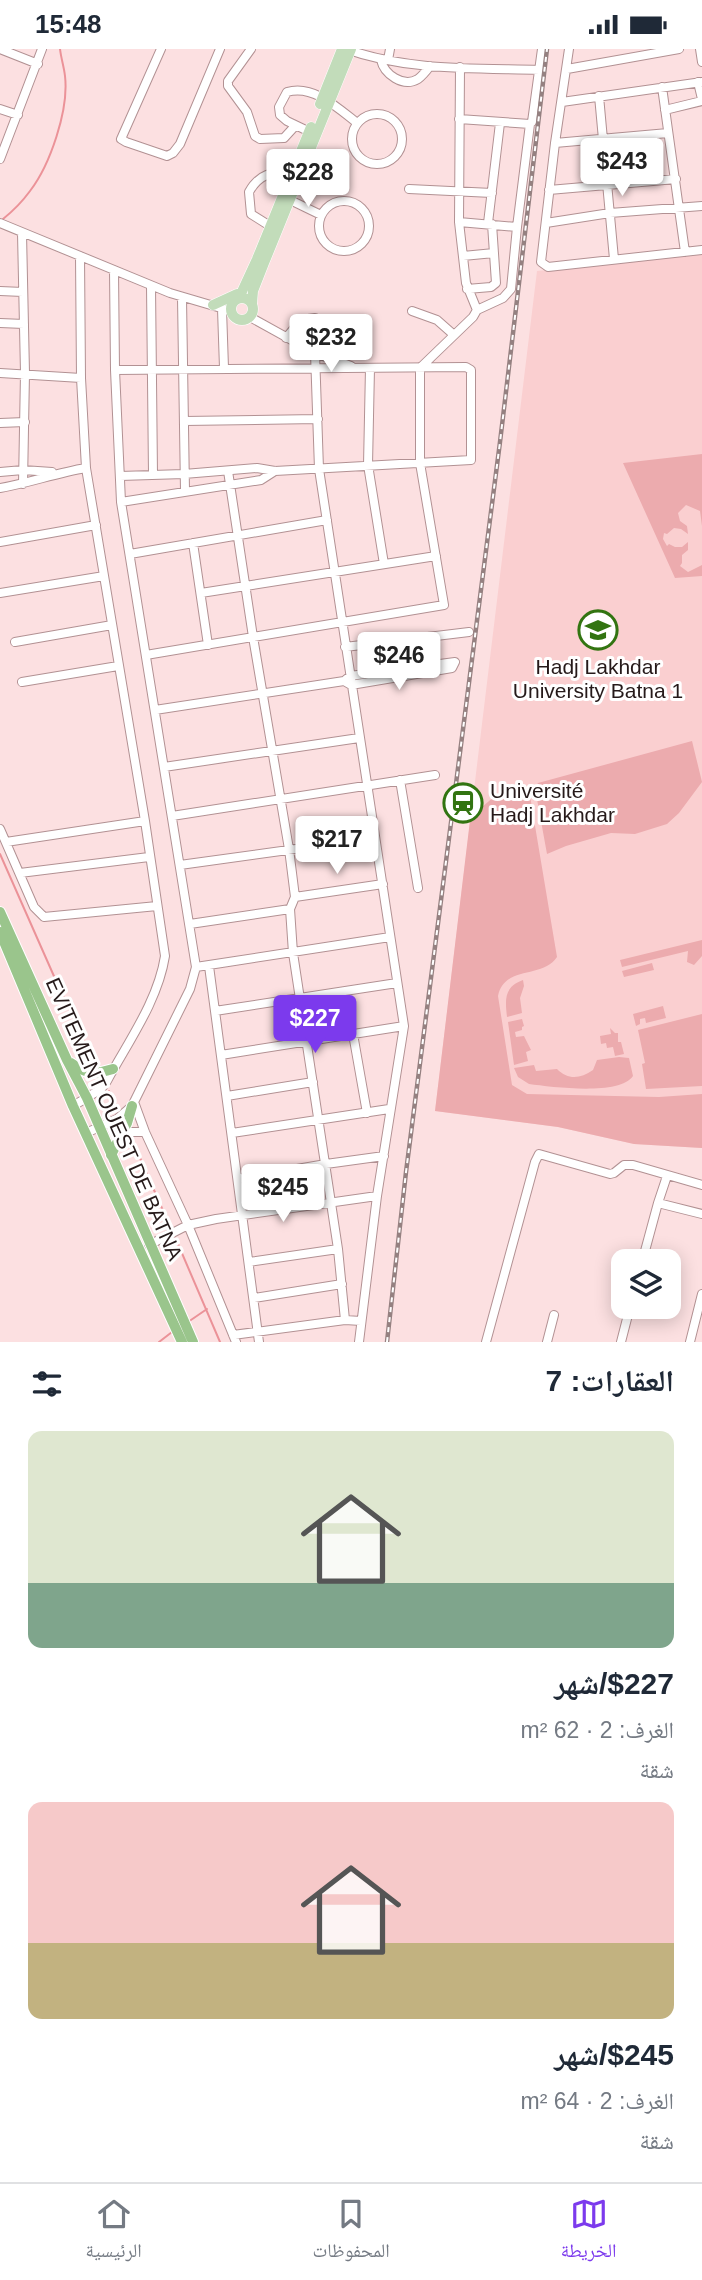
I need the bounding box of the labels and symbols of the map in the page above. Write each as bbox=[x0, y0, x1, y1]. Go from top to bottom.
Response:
pin: $243 bbox=[581, 139, 663, 198]
pin: $228 bbox=[267, 149, 349, 209]
pin: $232 bbox=[290, 315, 372, 374]
school or university icon: Hadj Lakhdar University Batna 1 bbox=[577, 609, 619, 651]
pin: $246 bbox=[358, 633, 440, 692]
place label: Hadj Lakhdar University Batna 1 bbox=[513, 655, 683, 702]
place label: Université Hadj Lakhdar bbox=[490, 779, 615, 826]
station icon: Université Hadj Lakhdar bbox=[442, 782, 484, 824]
pin: $217 bbox=[296, 817, 378, 876]
street label: EVITEMENT OUEST DE BATNA bbox=[42, 974, 187, 1264]
pin: $227 bbox=[274, 995, 356, 1055]
pin: $245 bbox=[242, 1165, 324, 1224]

